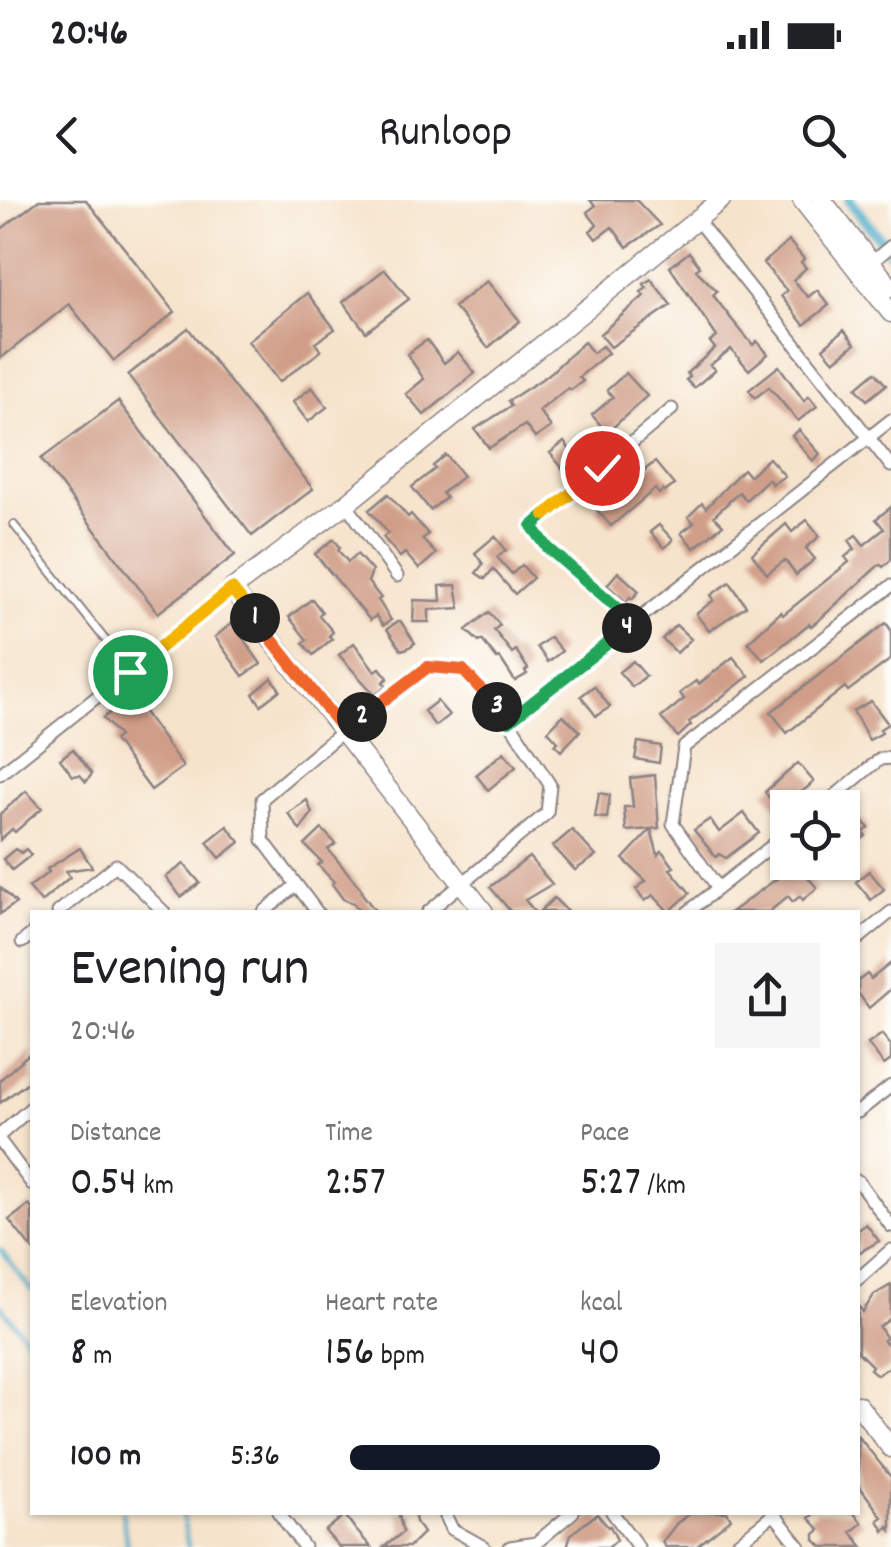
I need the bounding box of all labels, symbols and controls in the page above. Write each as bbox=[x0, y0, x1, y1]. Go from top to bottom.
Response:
text: 20:46 bbox=[50, 8, 128, 63]
text: Runloop bbox=[379, 103, 512, 167]
icon: back bbox=[40, 108, 95, 163]
icon: search bbox=[796, 108, 851, 163]
pin bbox=[560, 426, 645, 511]
icon: check bbox=[575, 441, 630, 496]
pin: 1 bbox=[230, 593, 280, 643]
text: 1 bbox=[252, 598, 258, 638]
pin: 4 bbox=[602, 603, 652, 653]
text: 4 bbox=[621, 608, 633, 648]
pin bbox=[88, 630, 173, 715]
icon: arrive bbox=[103, 645, 158, 700]
pin: 3 bbox=[472, 682, 522, 732]
text: 3 bbox=[491, 687, 503, 727]
pin: 2 bbox=[337, 692, 387, 742]
text: 2 bbox=[356, 697, 368, 737]
map controls bbox=[770, 790, 860, 880]
button: locate bbox=[770, 790, 860, 880]
text: Evening run bbox=[70, 933, 309, 1012]
button: share bbox=[715, 943, 820, 1048]
text: 20:46 bbox=[70, 1010, 136, 1056]
text: Distance bbox=[70, 1115, 161, 1155]
text: Time bbox=[325, 1115, 373, 1155]
text: Pace bbox=[580, 1115, 629, 1155]
text: 0.54 bbox=[70, 1155, 137, 1215]
text: 2:57 bbox=[325, 1155, 386, 1215]
text: 5:27 bbox=[580, 1155, 641, 1215]
text: km bbox=[137, 1168, 174, 1208]
text: /km bbox=[641, 1168, 686, 1208]
text: Elevation bbox=[70, 1285, 167, 1325]
text: Heart rate bbox=[325, 1285, 438, 1325]
text: kcal bbox=[580, 1285, 623, 1325]
text: 8 bbox=[70, 1325, 87, 1385]
text: 156 bbox=[325, 1325, 374, 1385]
text: 40 bbox=[580, 1325, 620, 1385]
text: m bbox=[87, 1338, 113, 1378]
text: bpm bbox=[374, 1338, 425, 1378]
text: 100 m bbox=[70, 1435, 141, 1481]
text: 5:36 bbox=[230, 1435, 280, 1481]

